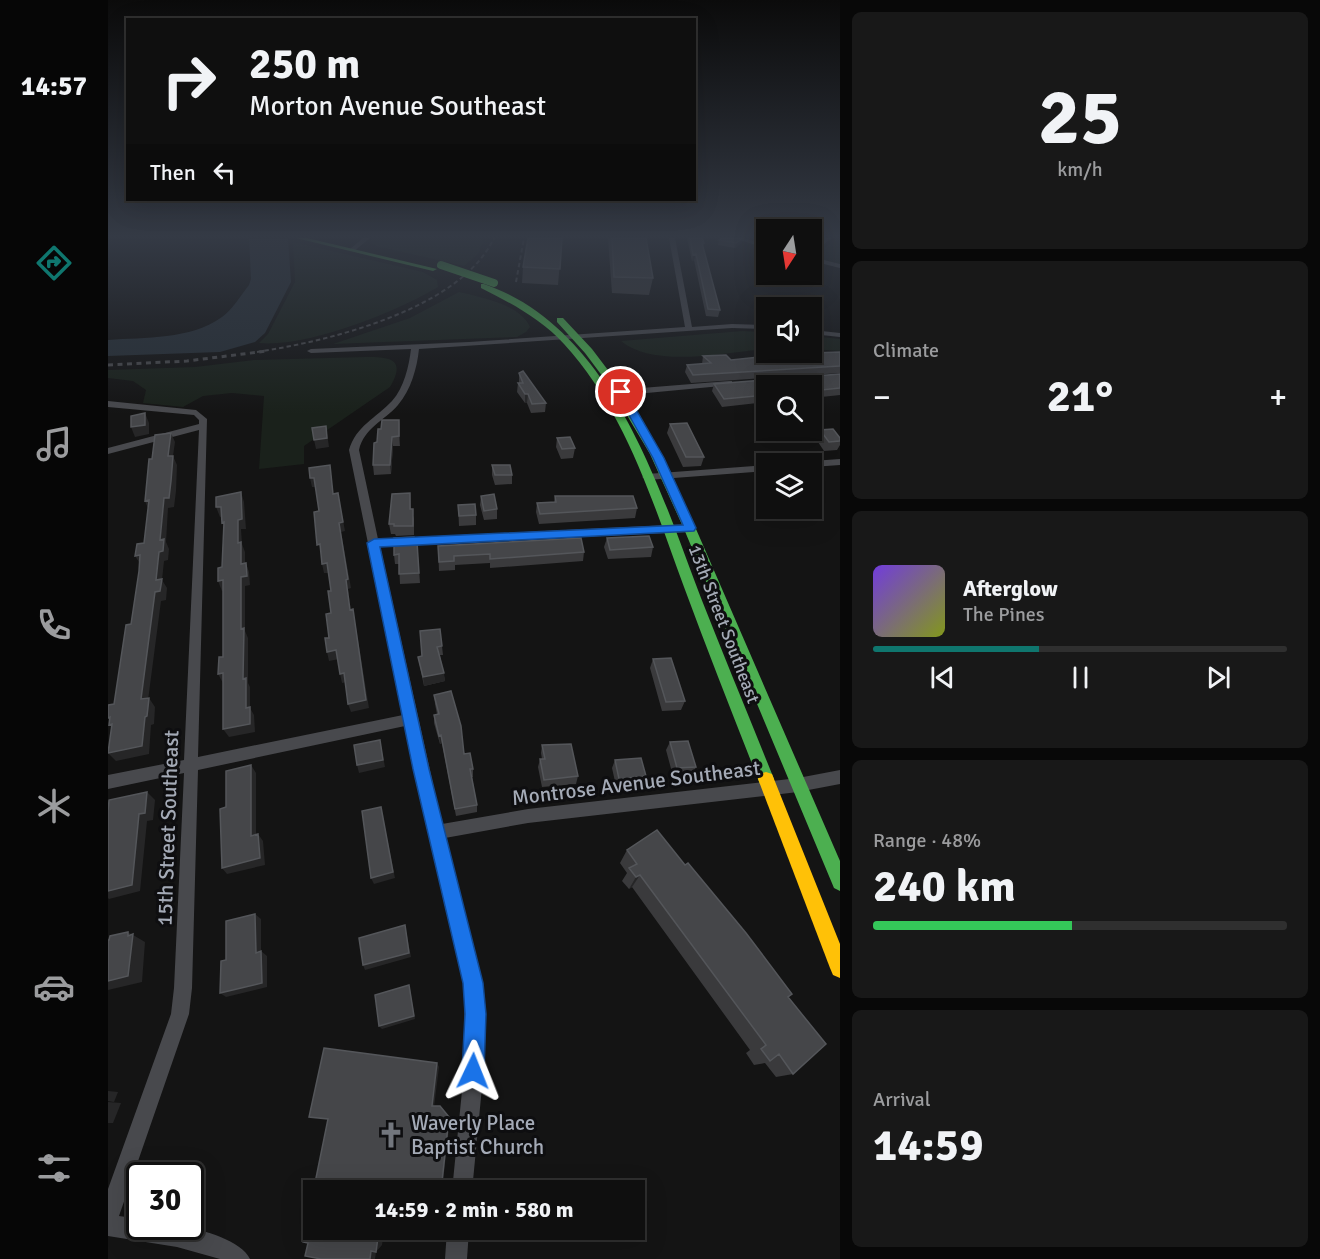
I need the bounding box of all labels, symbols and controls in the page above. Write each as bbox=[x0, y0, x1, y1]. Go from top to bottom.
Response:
text: 250 m bbox=[249, 39, 360, 90]
icon: right bbox=[150, 42, 228, 120]
text: 14:57 bbox=[21, 70, 87, 103]
text: 25 bbox=[1038, 70, 1122, 166]
text: Morton Avenue Southeast bbox=[249, 90, 546, 123]
icon: left bbox=[208, 156, 241, 189]
text: km/h bbox=[1057, 157, 1103, 182]
text: Then bbox=[150, 159, 196, 186]
north arrow bbox=[756, 219, 822, 285]
map controls bbox=[756, 219, 822, 519]
icon: directions bbox=[33, 242, 75, 284]
button: sound bbox=[756, 297, 822, 363]
text: Climate bbox=[873, 338, 939, 363]
pin bbox=[595, 366, 646, 417]
text: 21° bbox=[1047, 369, 1113, 424]
icon: arrive bbox=[604, 375, 637, 408]
button: search bbox=[756, 375, 822, 441]
text: − bbox=[873, 377, 891, 418]
text: + bbox=[1269, 377, 1287, 418]
icon: music bbox=[33, 423, 75, 465]
button: layers bbox=[756, 453, 822, 519]
street label: 13th Street Southeast bbox=[684, 542, 764, 706]
text: Afterglow bbox=[963, 575, 1058, 602]
text: The Pines bbox=[963, 602, 1045, 627]
icon: phone bbox=[33, 604, 75, 646]
icon: previous bbox=[926, 661, 959, 694]
icon: pause bbox=[1064, 661, 1097, 694]
icon: next bbox=[1202, 661, 1235, 694]
street label: 15th Street Southeast bbox=[152, 730, 184, 926]
street label: Montrose Avenue Southeast bbox=[510, 755, 762, 811]
icon: climate bbox=[33, 785, 75, 827]
text: Range · 48% bbox=[873, 828, 981, 853]
text: 240 km bbox=[873, 859, 1016, 914]
icon: car bbox=[33, 966, 75, 1008]
position arrow bbox=[441, 1039, 505, 1103]
text: Arrival bbox=[873, 1087, 931, 1112]
place label: Waverly Place Baptist Church bbox=[411, 1110, 544, 1160]
text: 14:59 bbox=[873, 1118, 983, 1173]
church icon: Waverly Place Baptist Church bbox=[376, 1120, 406, 1150]
icon: filters bbox=[33, 1147, 75, 1189]
speed limit sign: 30 bbox=[126, 1162, 204, 1240]
text: 14:59 · 2 min · 580 m bbox=[374, 1196, 574, 1223]

